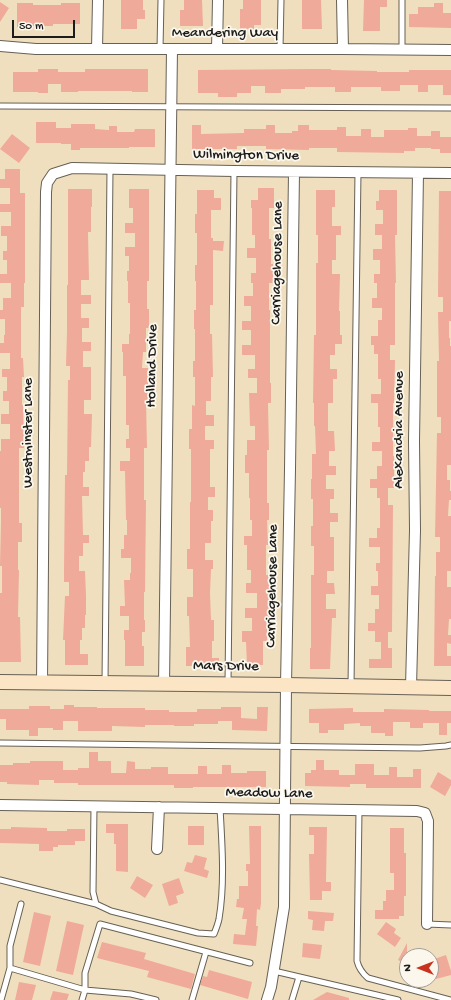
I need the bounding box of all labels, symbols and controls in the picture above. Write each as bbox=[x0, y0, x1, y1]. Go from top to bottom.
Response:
scale bar bbox=[14, 12, 77, 38]
text: 50 m bbox=[19, 20, 44, 34]
street label: Meandering Way bbox=[172, 25, 278, 43]
street label: Wilmington Drive bbox=[193, 146, 299, 166]
street label: Carriagehouse Lane bbox=[268, 201, 288, 325]
street label: Holland Drive bbox=[143, 324, 163, 408]
street label: Alexandria Avenue bbox=[391, 371, 409, 489]
street label: Westminster Lane bbox=[20, 378, 38, 488]
street label: Carriagehouse Lane bbox=[263, 524, 283, 648]
street label: Mars Drive bbox=[193, 657, 259, 677]
street label: Meadow Lane bbox=[225, 784, 313, 804]
north arrow bbox=[399, 948, 439, 988]
text: N bbox=[402, 964, 414, 972]

